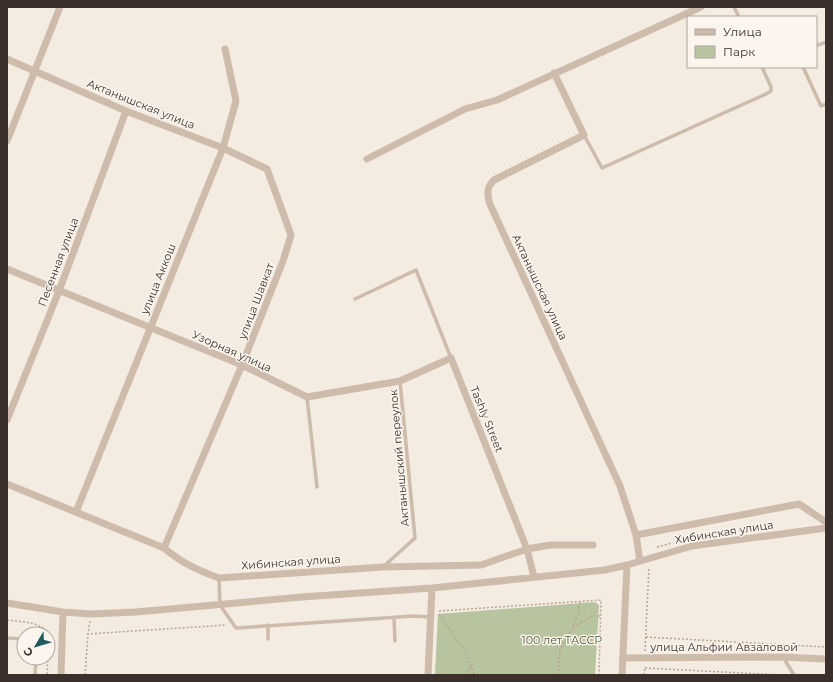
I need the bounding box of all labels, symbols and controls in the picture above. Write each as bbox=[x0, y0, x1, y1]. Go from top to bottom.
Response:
legend bbox=[687, 16, 817, 68]
text: Улица bbox=[723, 24, 762, 39]
text: Парк bbox=[723, 44, 755, 59]
street label: Актанышская улица bbox=[85, 76, 197, 132]
street label: Песенная улица bbox=[35, 216, 81, 308]
street label: Актанышская улица bbox=[509, 232, 571, 342]
street label: улица Аккош bbox=[137, 242, 179, 317]
street label: улица Шавкат bbox=[235, 260, 277, 342]
street label: Узорная улица bbox=[190, 327, 274, 375]
street label: Tashly Street bbox=[467, 384, 507, 455]
street label: Актанышский переулок bbox=[386, 388, 412, 527]
street label: Хибинская улица bbox=[674, 517, 774, 547]
street label: Хибинская улица bbox=[241, 552, 341, 572]
north arrow bbox=[16, 626, 56, 666]
park label: 100 лет ТАССР bbox=[522, 633, 602, 647]
street label: улица Альфии Авзаловой bbox=[649, 640, 798, 654]
text: С bbox=[20, 645, 36, 660]

